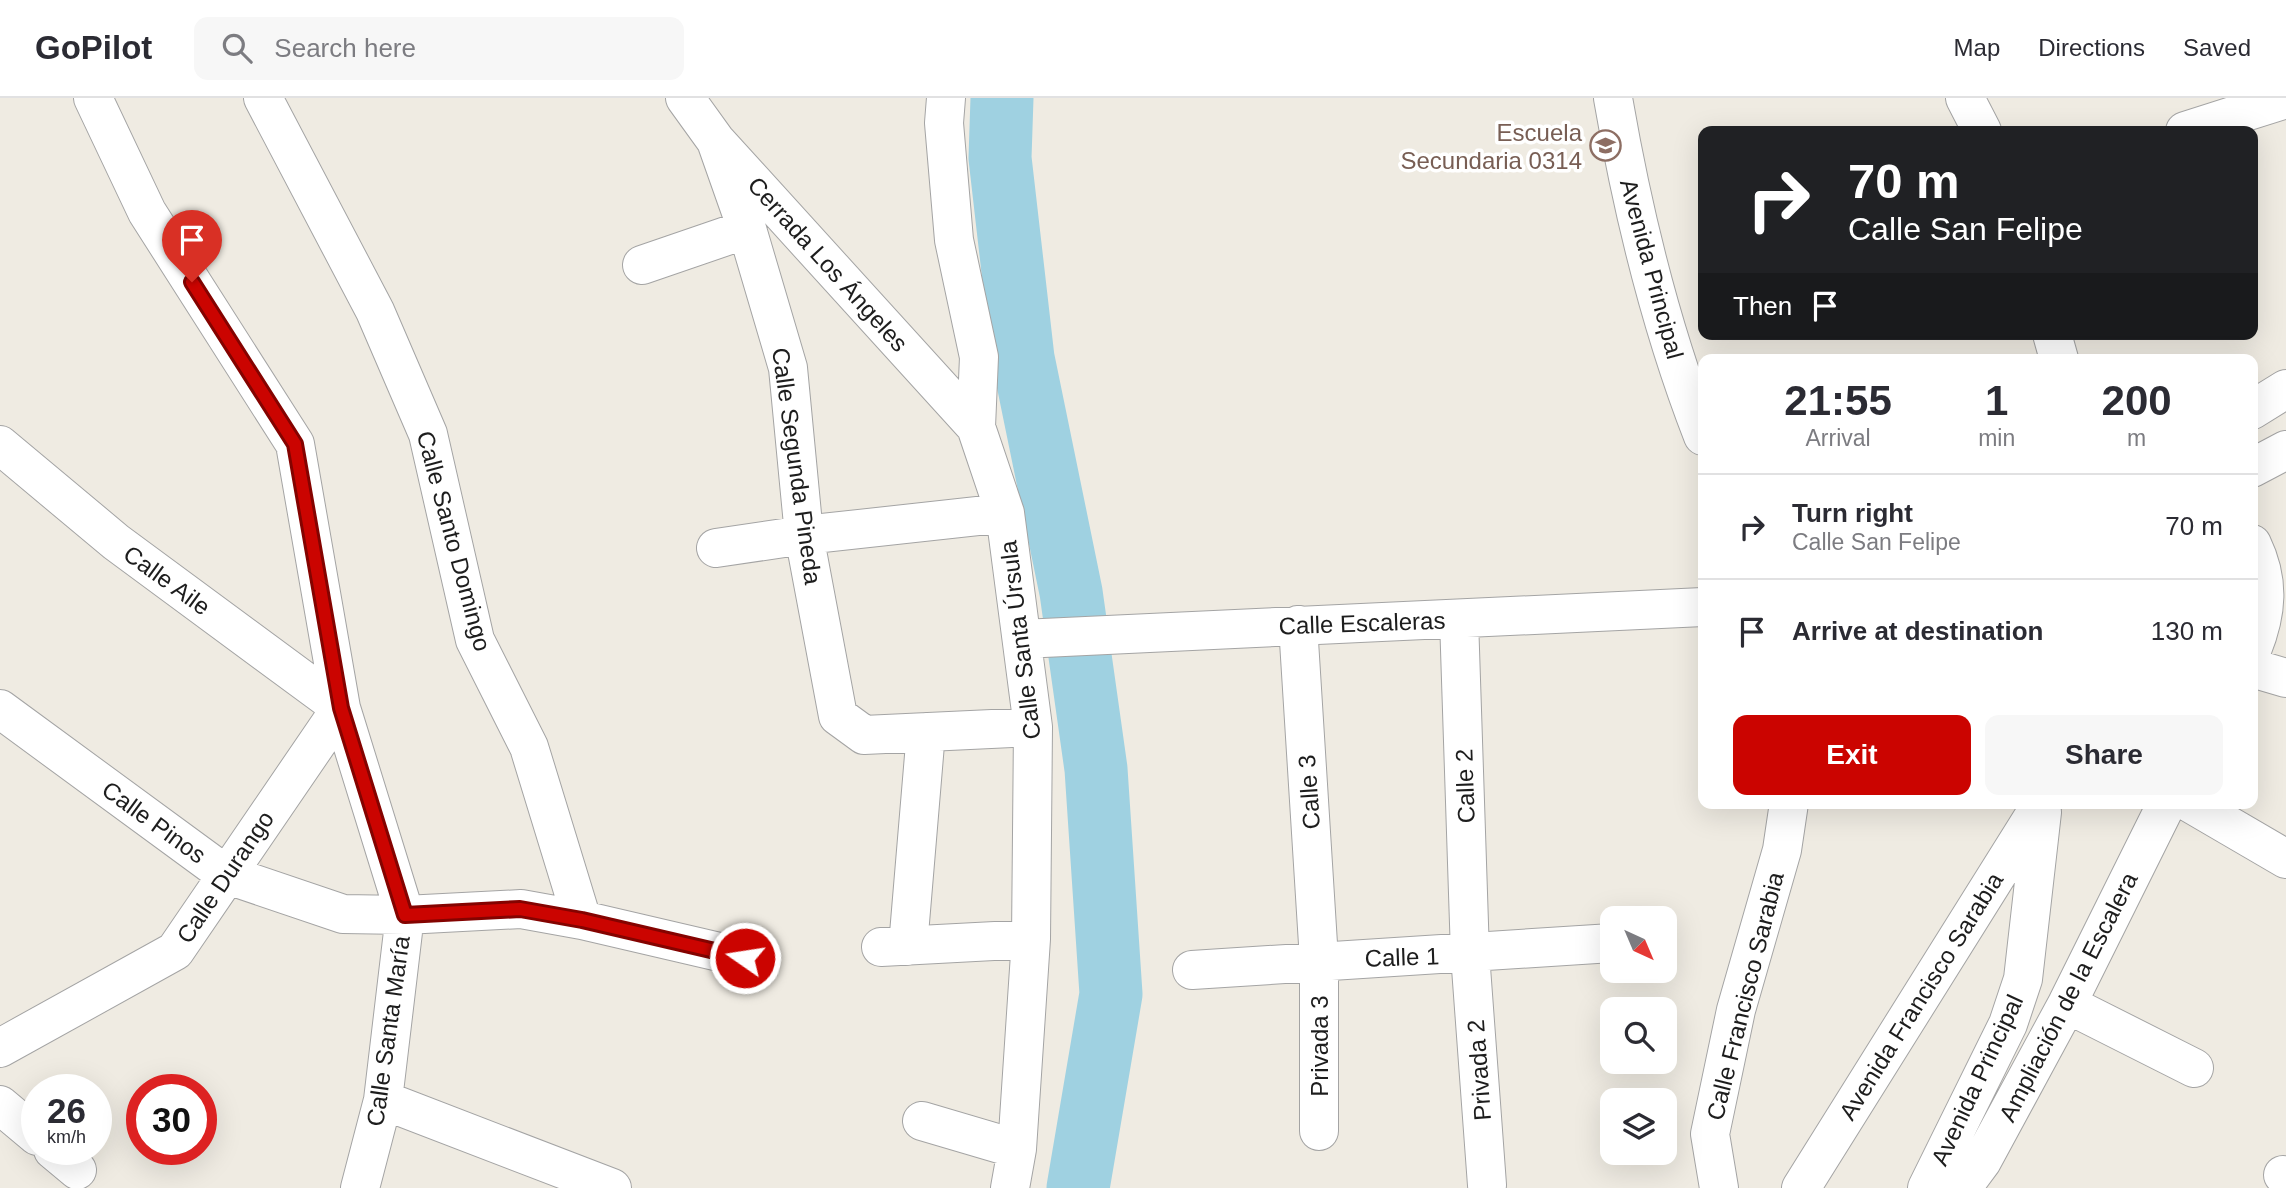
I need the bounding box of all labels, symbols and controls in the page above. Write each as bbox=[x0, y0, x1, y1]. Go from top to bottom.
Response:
search box bbox=[194, 17, 684, 80]
text: GoPilot bbox=[35, 29, 152, 66]
icon: search bbox=[218, 29, 256, 67]
text: Search here bbox=[274, 33, 416, 63]
text: Map bbox=[1954, 34, 2000, 61]
text: Directions bbox=[2038, 34, 2145, 61]
text: Saved bbox=[2183, 34, 2251, 61]
place label: Escuela Secundaria 0314 bbox=[1401, 119, 1583, 174]
school or university icon: Escuela Secundaria 0314 bbox=[1588, 129, 1622, 163]
icon: right bbox=[1733, 154, 1824, 245]
text: 70 m bbox=[1848, 154, 1960, 208]
street label: Cerrada Los Ángeles bbox=[743, 171, 913, 357]
street label: Avenida Principal bbox=[1615, 176, 1689, 362]
pin bbox=[162, 210, 222, 282]
text: Calle San Felipe bbox=[1848, 211, 2083, 247]
icon: arrive bbox=[173, 221, 211, 259]
icon: arrive bbox=[1806, 287, 1844, 325]
text: Then bbox=[1733, 291, 1792, 321]
street label: Calle Segunda Pineda bbox=[767, 346, 827, 587]
text: 21:55 bbox=[1784, 377, 1892, 424]
text: 1 bbox=[1985, 377, 2008, 424]
text: 200 bbox=[2102, 377, 2172, 424]
text: Arrival bbox=[1805, 425, 1871, 451]
text: min bbox=[1978, 425, 2015, 451]
text: m bbox=[2127, 425, 2146, 451]
street label: Calle Santo Domingo bbox=[412, 428, 496, 654]
text: Turn right bbox=[1792, 498, 1913, 528]
icon: right bbox=[1733, 508, 1771, 546]
text: 70 m bbox=[2165, 511, 2223, 541]
text: Calle San Felipe bbox=[1792, 529, 1961, 555]
street label: Calle Santa Úrsula bbox=[994, 538, 1046, 741]
street label: Calle Aile bbox=[119, 540, 215, 620]
street label: Calle Escaleras bbox=[1278, 607, 1446, 639]
icon: arrive bbox=[1733, 613, 1771, 651]
text: Arrive at destination bbox=[1792, 616, 2043, 646]
text: 130 m bbox=[2151, 616, 2223, 646]
button: Exit bbox=[1733, 715, 1971, 795]
button: Share bbox=[1985, 715, 2223, 795]
street label: Calle 2 bbox=[1450, 748, 1480, 824]
street label: Calle 3 bbox=[1293, 754, 1325, 830]
street label: Calle Pinos bbox=[97, 775, 211, 869]
street label: Calle Durango bbox=[171, 806, 279, 948]
street label: Avenida Francisco Sarabia bbox=[1834, 867, 2009, 1125]
street label: Ampliación de la Escalera bbox=[1993, 867, 2143, 1126]
street label: Calle Francisco Sarabia bbox=[1701, 868, 1789, 1123]
north arrow bbox=[1600, 906, 1676, 984]
map controls bbox=[1600, 906, 1677, 1165]
position arrow bbox=[708, 921, 782, 995]
street label: Calle Santa María bbox=[361, 933, 415, 1128]
street label: Calle 1 bbox=[1364, 942, 1440, 972]
street label: Avenida Principal bbox=[1926, 990, 2028, 1170]
street label: Privada 3 bbox=[1306, 995, 1333, 1097]
button: search bbox=[1600, 997, 1677, 1074]
street label: Privada 2 bbox=[1462, 1018, 1496, 1122]
speed limit sign: 30 bbox=[126, 1074, 217, 1165]
button: layers bbox=[1600, 1088, 1677, 1165]
text: 26 bbox=[47, 1091, 86, 1130]
text: km/h bbox=[47, 1127, 86, 1147]

